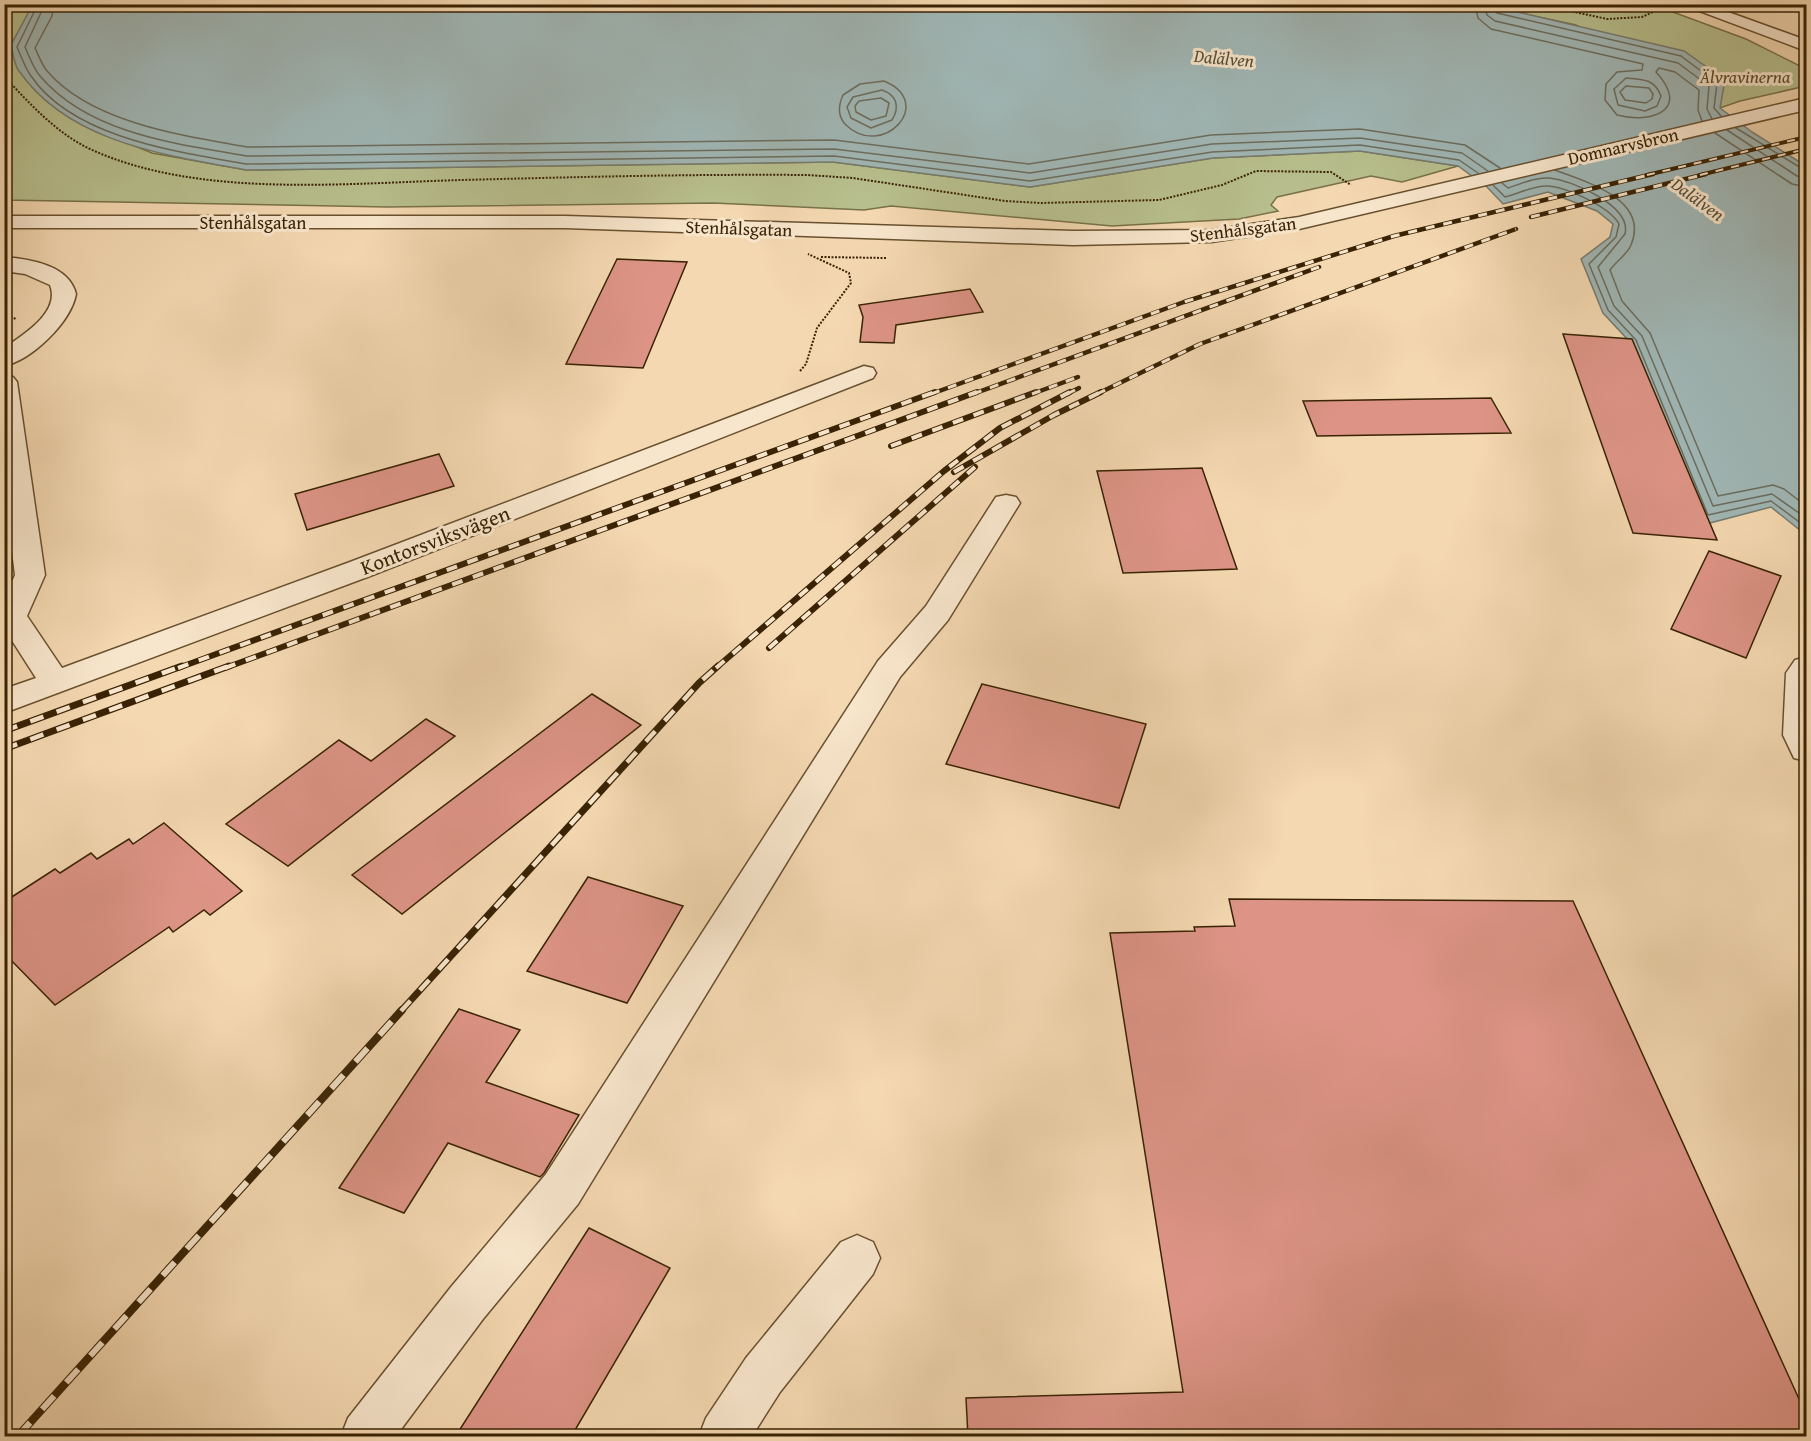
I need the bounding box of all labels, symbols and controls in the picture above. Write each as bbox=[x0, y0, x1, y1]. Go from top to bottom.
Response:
water label: Dalälven bbox=[1192, 42, 1255, 74]
park label: Älvravinerna bbox=[1699, 63, 1791, 90]
street label: Domnarvsbron bbox=[1565, 120, 1681, 172]
water label: Dalälven bbox=[1665, 170, 1730, 228]
street label: Stenhålsgatan bbox=[200, 209, 306, 236]
street label: Stenhålsgatan bbox=[1188, 209, 1298, 249]
street label: Stenhålsgatan bbox=[685, 213, 793, 243]
street label: Kontorsviksvägen bbox=[356, 497, 514, 583]

